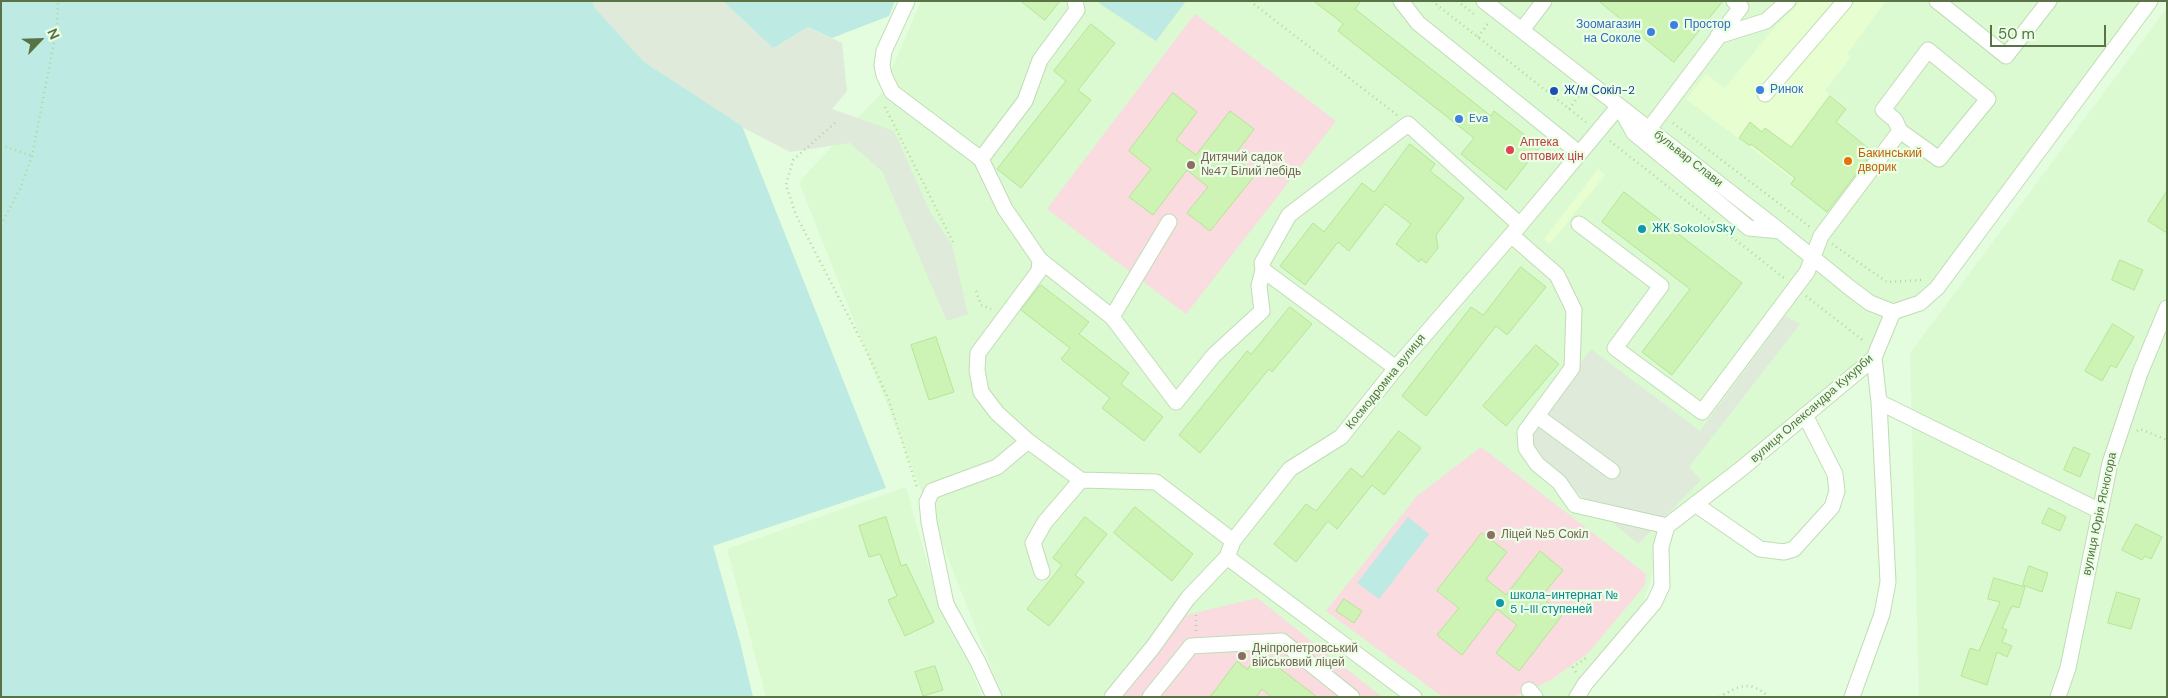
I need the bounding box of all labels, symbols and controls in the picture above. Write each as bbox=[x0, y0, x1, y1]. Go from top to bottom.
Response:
north arrow bbox=[15, 15, 65, 65]
scale bar bbox=[1993, 15, 2109, 47]
place label: Зоомагазин на Соколе bbox=[1576, 18, 1641, 46]
place label: Простор bbox=[1684, 18, 1731, 32]
marker: Простор bbox=[1668, 19, 1680, 31]
text: 50 m bbox=[1998, 24, 2035, 44]
text: N bbox=[43, 26, 64, 42]
marker: Зоомагазин на Соколе bbox=[1645, 26, 1657, 38]
place label: Ринок bbox=[1770, 83, 1803, 97]
place label: Ж/м Сокіл-2 bbox=[1564, 84, 1635, 98]
marker: Ринок bbox=[1754, 84, 1766, 96]
marker: Ж/м Сокіл-2 bbox=[1548, 85, 1560, 97]
place label: Eva bbox=[1469, 112, 1488, 126]
marker: Eva bbox=[1453, 113, 1465, 125]
street label: бульвар Слави bbox=[1651, 128, 1725, 190]
place label: Аптека оптових цін bbox=[1520, 136, 1584, 164]
marker: Аптека оптових цін bbox=[1504, 144, 1516, 156]
place label: Бакинський дворик bbox=[1858, 147, 1922, 175]
place label: Дитячий садок №47 Білий лебідь bbox=[1201, 151, 1301, 179]
marker: Бакинський дворик bbox=[1842, 155, 1854, 167]
marker: Дитячий садок №47 Білий лебідь bbox=[1185, 159, 1197, 171]
place label: ЖК SokolovSky bbox=[1652, 222, 1736, 236]
marker: ЖК SokolovSky bbox=[1636, 223, 1648, 235]
street label: Космодромна вулиця bbox=[1343, 331, 1429, 433]
street label: вулиця Олександра Кукурби bbox=[1748, 352, 1876, 466]
street label: вулиця Юрія Ясногора bbox=[2080, 451, 2120, 577]
place label: Ліцей №5 Сокіл bbox=[1501, 528, 1588, 542]
marker: Ліцей №5 Сокіл bbox=[1485, 529, 1497, 541]
place label: школа-интернат № 5 I-III ступеней bbox=[1510, 589, 1618, 617]
marker: школа-интернат № 5 I-III ступеней bbox=[1494, 597, 1506, 609]
place label: Дніпропетровський військовий ліцей bbox=[1252, 642, 1358, 670]
marker: Дніпропетровський військовий ліцей bbox=[1236, 650, 1248, 662]

